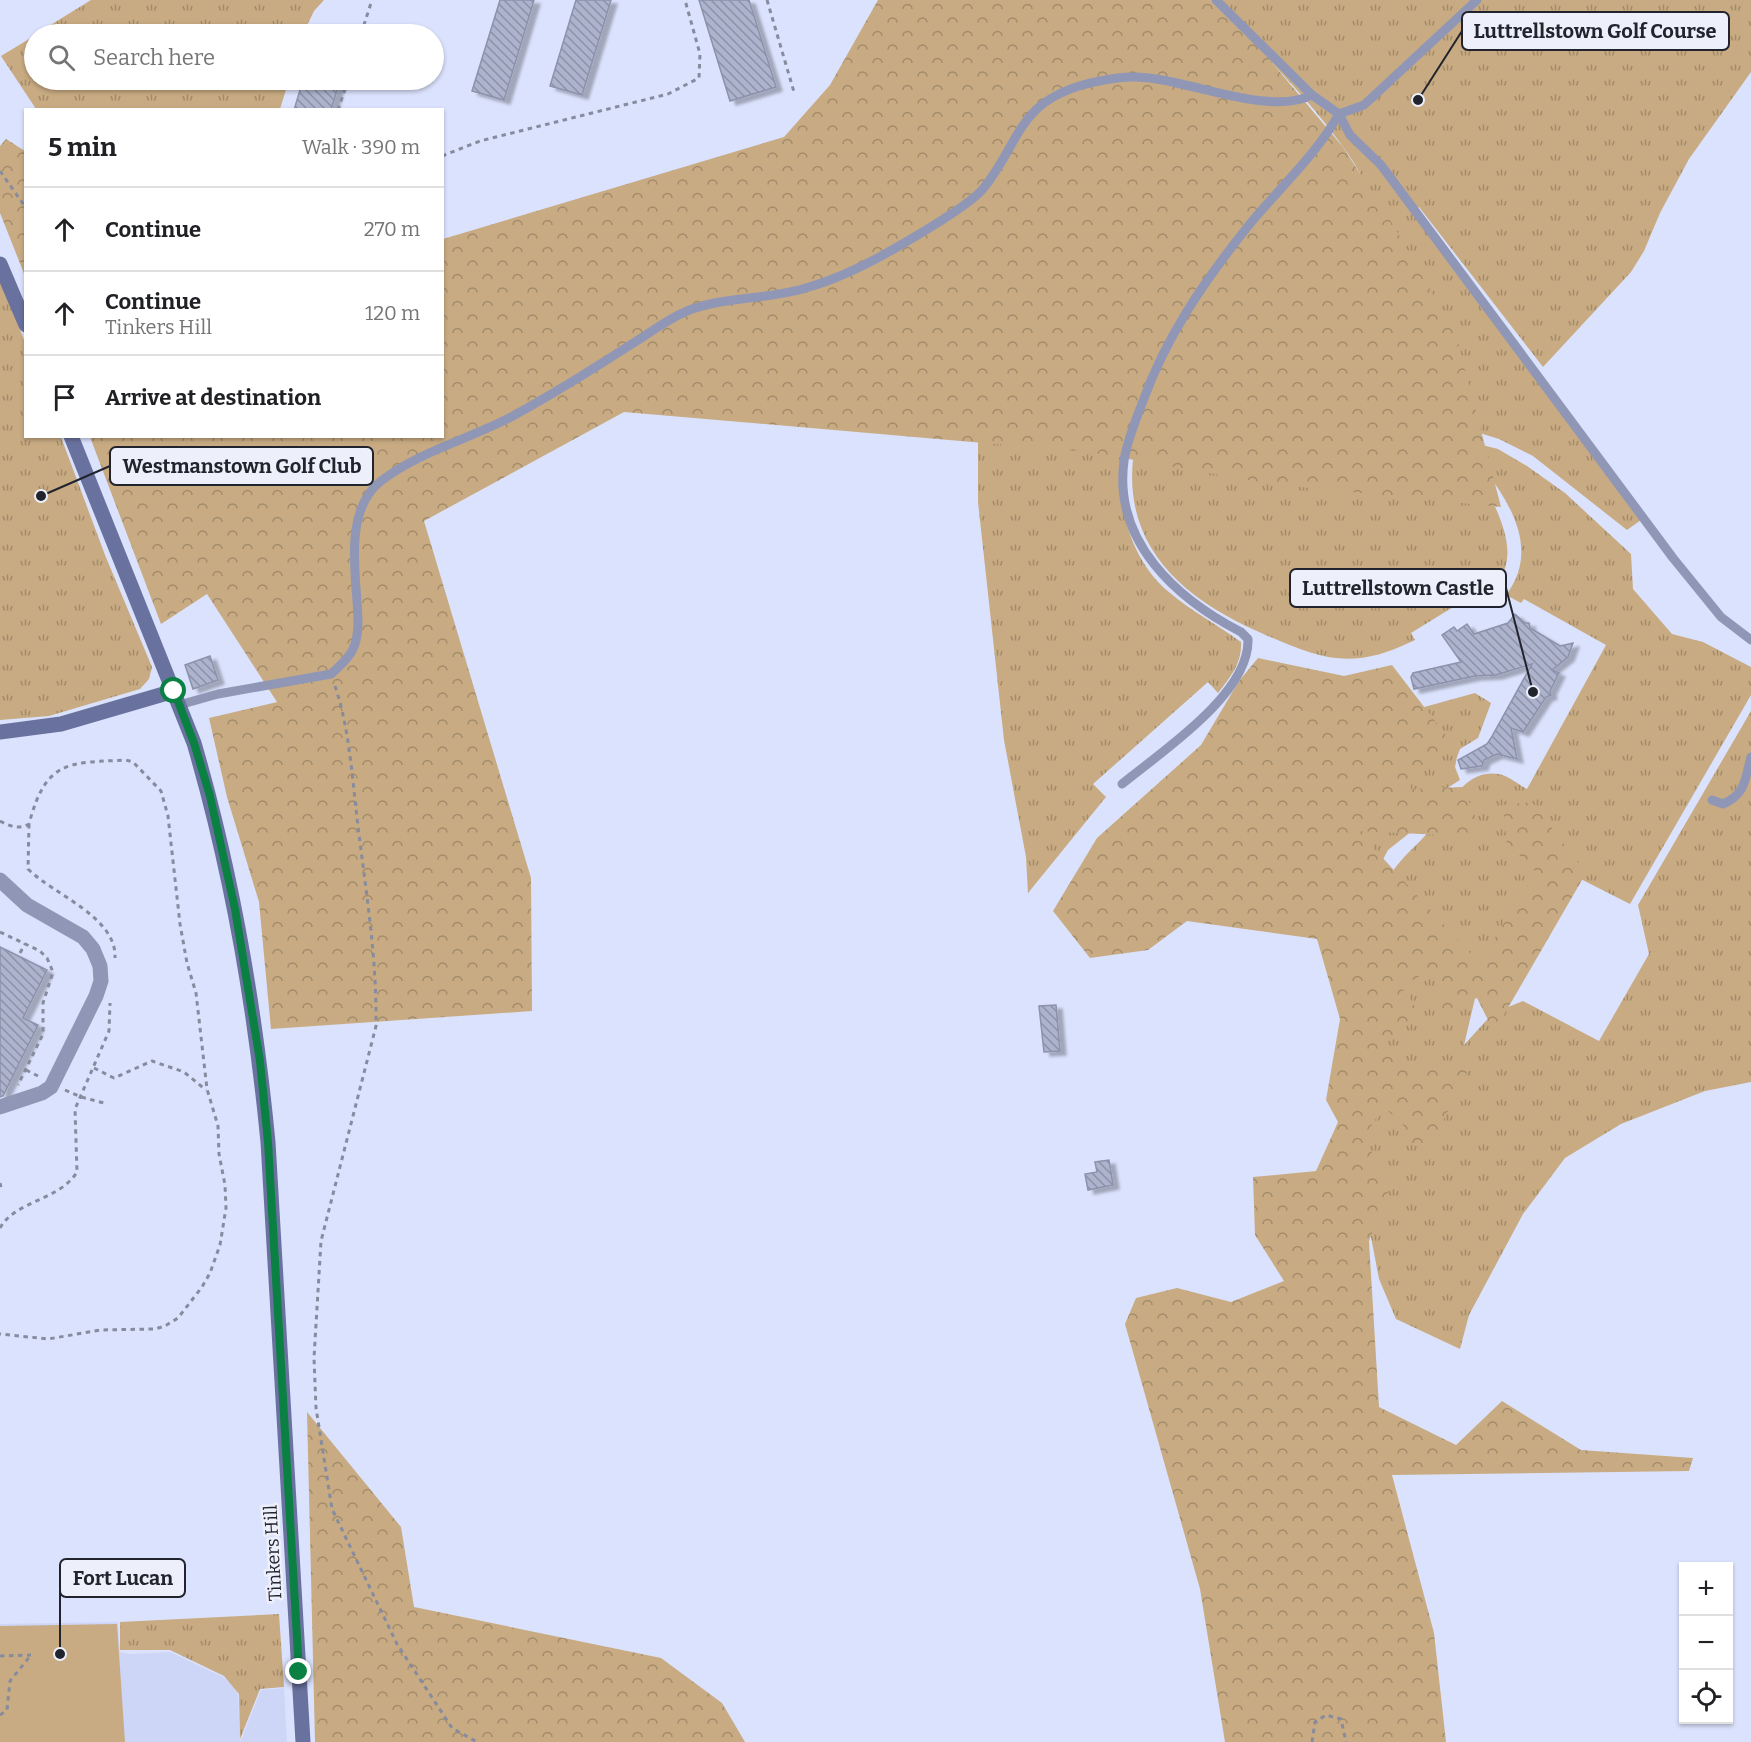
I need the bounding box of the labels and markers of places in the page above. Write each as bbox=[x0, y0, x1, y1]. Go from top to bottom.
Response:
callout: Luttrellstown Golf Course bbox=[1462, 12, 1729, 50]
callout: Westmanstown Golf Club bbox=[110, 447, 373, 485]
callout: Luttrellstown Castle bbox=[1290, 569, 1506, 607]
callout: Fort Lucan bbox=[60, 1559, 185, 1597]

